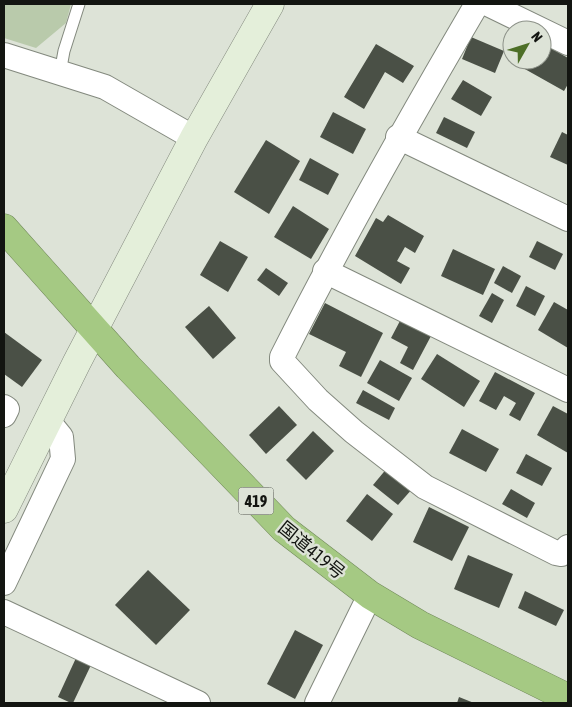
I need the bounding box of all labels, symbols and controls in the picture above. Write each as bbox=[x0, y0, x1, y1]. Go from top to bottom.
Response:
north arrow bbox=[502, 20, 552, 70]
text: N bbox=[528, 29, 546, 45]
road number: 419 bbox=[238, 488, 274, 514]
street label: 国道419号 bbox=[275, 517, 349, 583]

